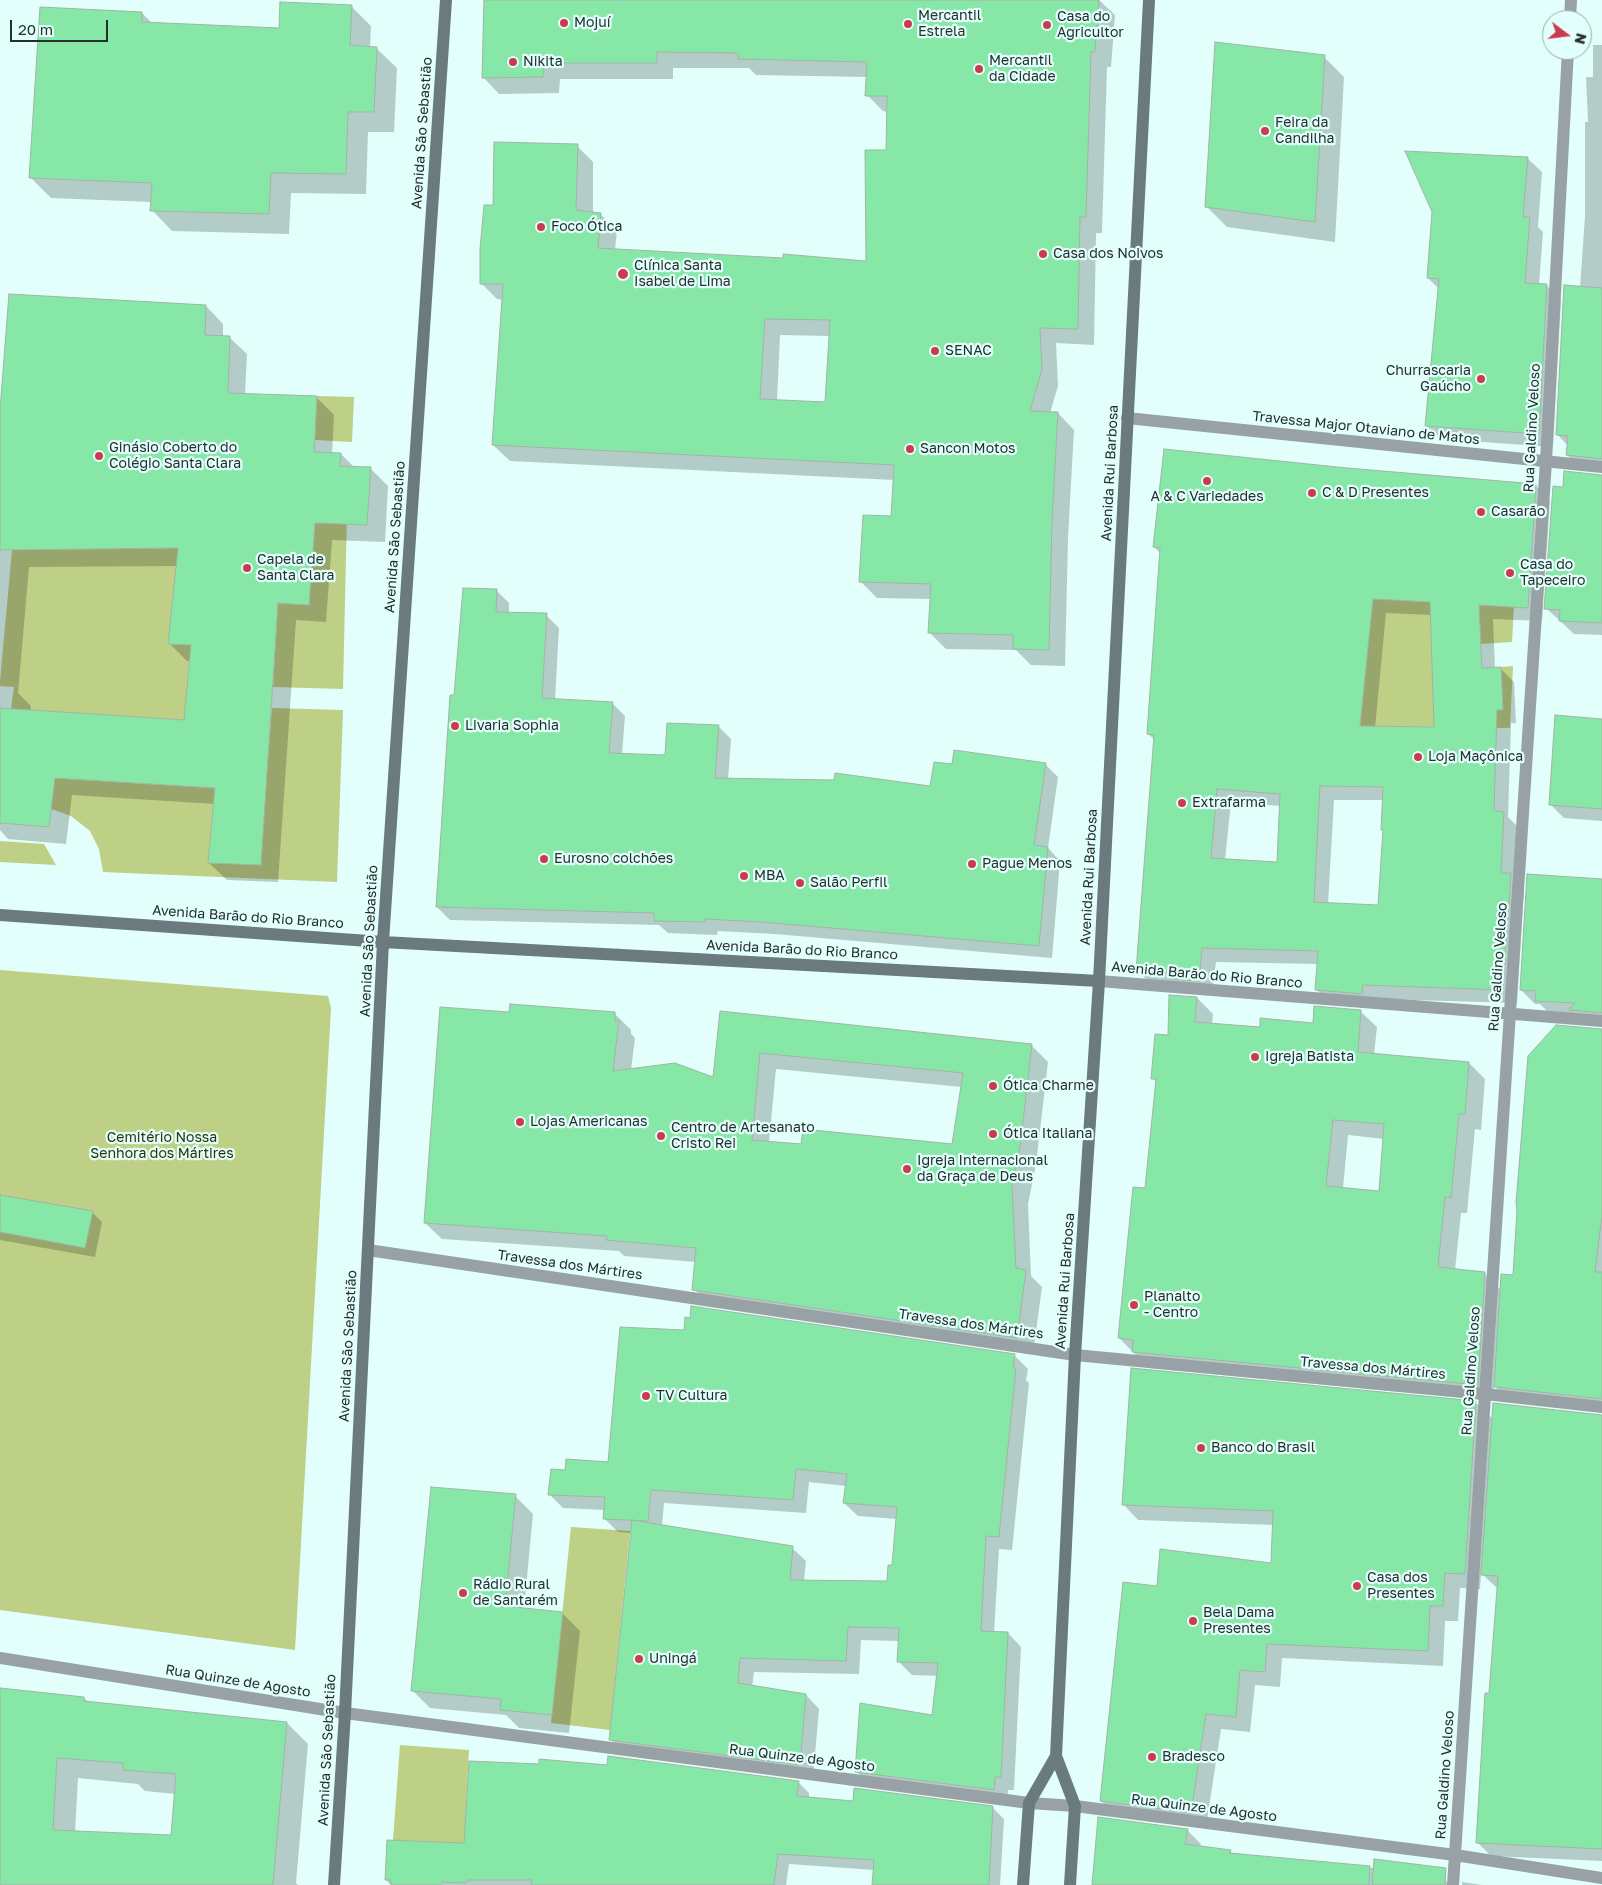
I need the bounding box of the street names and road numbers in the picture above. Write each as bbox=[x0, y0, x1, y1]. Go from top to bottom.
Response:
street label: Avenida São Sebastião bbox=[408, 57, 436, 209]
street label: Rua Galdino Veloso bbox=[1520, 363, 1544, 493]
street label: Avenida Rui Barbosa bbox=[1098, 404, 1122, 542]
street label: Travessa Major Otaviano de Matos bbox=[1252, 408, 1480, 448]
street label: Avenida São Sebastião bbox=[381, 461, 409, 613]
street label: Avenida Rui Barbosa bbox=[1077, 808, 1101, 946]
street label: Avenida São Sebastião bbox=[357, 865, 381, 1017]
street label: Avenida Barão do Rio Branco bbox=[152, 902, 344, 932]
street label: Rua Galdino Veloso bbox=[1485, 902, 1511, 1032]
street label: Avenida Barão do Rio Branco bbox=[706, 937, 898, 963]
street label: Avenida Barão do Rio Branco bbox=[1111, 958, 1303, 992]
street label: Avenida Rui Barbosa bbox=[1052, 1212, 1078, 1350]
street label: Travessa dos Mártires bbox=[496, 1247, 644, 1283]
street label: Avenida São Sebastião bbox=[336, 1270, 360, 1422]
street label: Travessa dos Mártires bbox=[897, 1306, 1045, 1342]
street label: Rua Galdino Veloso bbox=[1458, 1306, 1484, 1436]
street label: Travessa dos Mártires bbox=[1299, 1353, 1447, 1383]
street label: Rua Quinze de Agosto bbox=[164, 1661, 312, 1701]
street label: Avenida São Sebastião bbox=[315, 1674, 339, 1826]
street label: Rua Galdino Veloso bbox=[1432, 1710, 1458, 1840]
street label: Rua Quinze de Agosto bbox=[728, 1741, 876, 1775]
street label: Rua Quinze de Agosto bbox=[1130, 1791, 1278, 1825]

